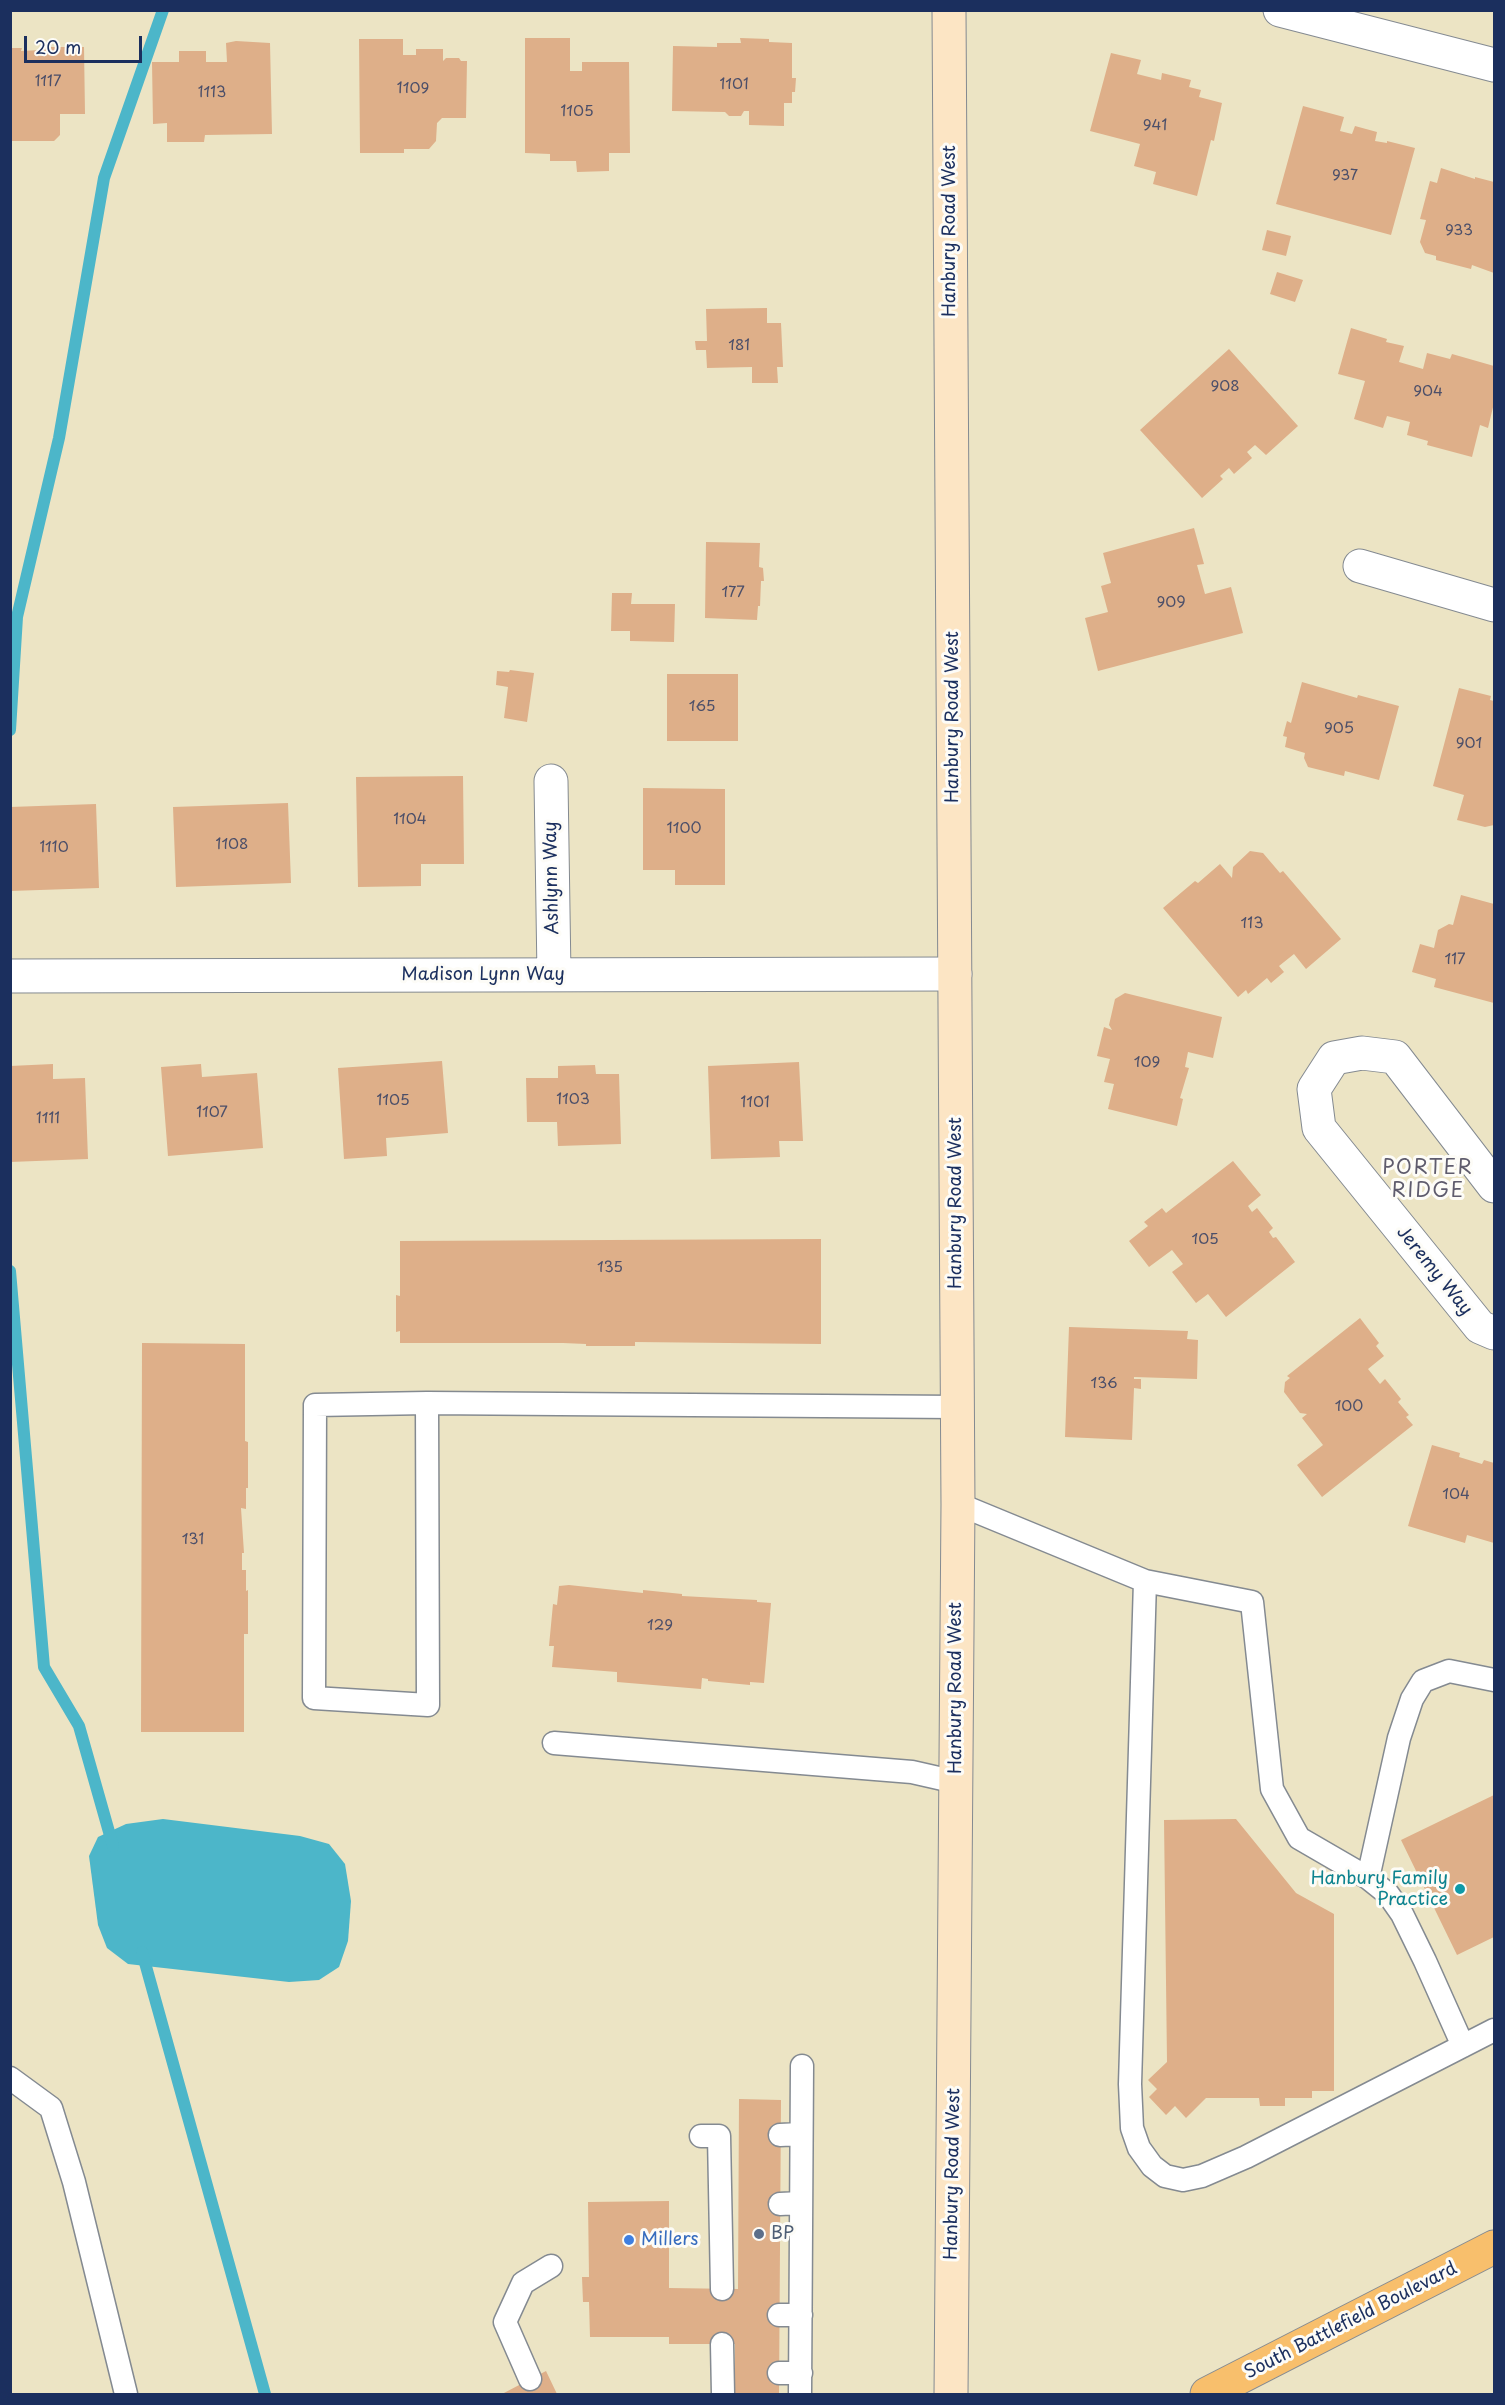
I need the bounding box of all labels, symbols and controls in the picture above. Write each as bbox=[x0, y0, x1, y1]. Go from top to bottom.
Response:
scale bar bbox=[27, 24, 146, 62]
text: 20 m bbox=[35, 33, 81, 60]
house number: 1117 bbox=[35, 73, 61, 91]
house number: 1101 bbox=[719, 76, 749, 94]
house number: 1109 bbox=[397, 80, 429, 98]
house number: 1113 bbox=[198, 84, 226, 102]
house number: 1105 bbox=[560, 103, 594, 121]
house number: 941 bbox=[1143, 117, 1167, 135]
street label: Hanbury Road West bbox=[939, 145, 961, 317]
house number: 937 bbox=[1332, 167, 1358, 185]
house number: 933 bbox=[1445, 222, 1473, 240]
house number: 181 bbox=[728, 337, 750, 355]
house number: 908 bbox=[1210, 378, 1240, 396]
house number: 904 bbox=[1413, 383, 1443, 401]
house number: 177 bbox=[721, 584, 745, 602]
house number: 909 bbox=[1156, 594, 1186, 612]
street label: Hanbury Road West bbox=[942, 631, 964, 803]
house number: 165 bbox=[689, 698, 715, 716]
house number: 905 bbox=[1324, 720, 1354, 738]
house number: 901 bbox=[1456, 735, 1482, 753]
house number: 1104 bbox=[393, 811, 427, 829]
house number: 1100 bbox=[667, 820, 701, 838]
street label: Ashlynn Way bbox=[540, 821, 564, 935]
house number: 1108 bbox=[216, 836, 248, 854]
house number: 1110 bbox=[39, 839, 69, 857]
house number: 113 bbox=[1241, 915, 1263, 933]
house number: 117 bbox=[1444, 951, 1466, 969]
street label: Madison Lynn Way bbox=[401, 964, 565, 986]
house number: 109 bbox=[1134, 1054, 1160, 1072]
house number: 1103 bbox=[556, 1091, 590, 1109]
house number: 1105 bbox=[376, 1092, 410, 1110]
house number: 1101 bbox=[740, 1094, 770, 1112]
house number: 1107 bbox=[196, 1104, 228, 1122]
house number: 1111 bbox=[36, 1110, 60, 1128]
street label: Hanbury Road West bbox=[945, 1117, 967, 1289]
district label: PORTER RIDGE bbox=[1383, 1156, 1473, 1203]
street label: Jeremy Way bbox=[1391, 1222, 1477, 1320]
house number: 105 bbox=[1191, 1231, 1219, 1249]
house number: 135 bbox=[597, 1259, 623, 1277]
house number: 136 bbox=[1090, 1375, 1118, 1393]
house number: 100 bbox=[1335, 1398, 1363, 1416]
house number: 104 bbox=[1442, 1486, 1470, 1504]
house number: 131 bbox=[182, 1531, 204, 1549]
street label: Hanbury Road West bbox=[945, 1602, 967, 1774]
house number: 129 bbox=[647, 1617, 673, 1635]
place label: Hanbury Family Practice bbox=[1311, 1868, 1448, 1910]
marker: Hanbury Family Practice bbox=[1453, 1882, 1467, 1896]
street label: Hanbury Road West bbox=[941, 2088, 965, 2260]
place label: BP bbox=[771, 2223, 794, 2245]
marker: BP bbox=[752, 2227, 766, 2241]
place label: Millers bbox=[641, 2229, 699, 2251]
marker: Millers bbox=[622, 2233, 636, 2247]
street label: South Battlefield Boulevard bbox=[1241, 2258, 1461, 2384]

